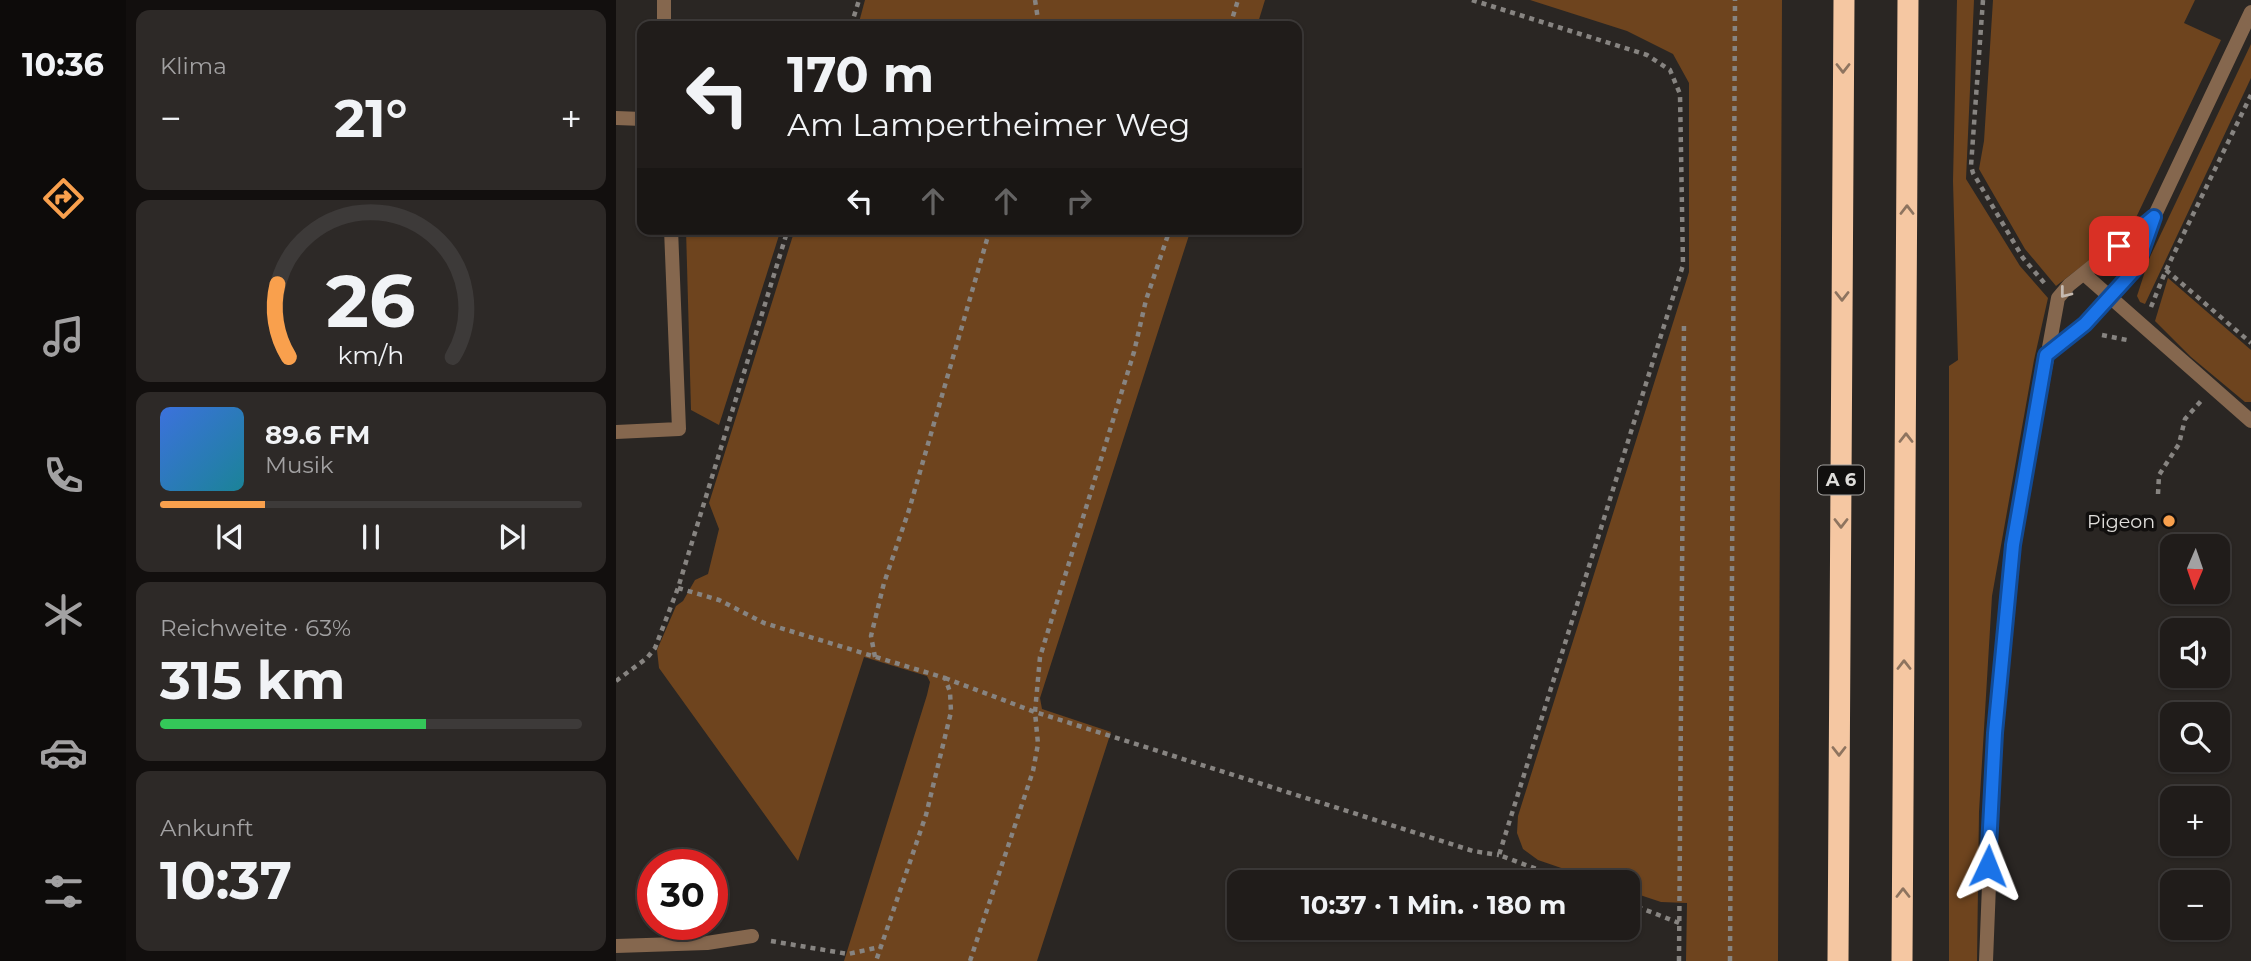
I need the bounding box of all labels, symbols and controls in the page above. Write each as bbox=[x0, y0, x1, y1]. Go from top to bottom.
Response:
text: 10:36 bbox=[22, 45, 104, 84]
text: 170 m bbox=[787, 45, 934, 104]
icon: left bbox=[672, 49, 763, 140]
text: Klima bbox=[160, 52, 227, 80]
one-way arrow bbox=[1836, 63, 1851, 74]
text: 21° bbox=[335, 87, 407, 150]
text: − bbox=[160, 95, 182, 142]
text: + bbox=[560, 95, 582, 142]
text: Am Lampertheimer Weg bbox=[787, 105, 1190, 144]
icon: directions bbox=[39, 174, 88, 223]
icon: left bbox=[841, 182, 879, 220]
icon: ahead bbox=[914, 182, 952, 220]
icon: ahead bbox=[987, 182, 1025, 220]
icon: right bbox=[1060, 182, 1098, 220]
one-way arrow bbox=[1899, 205, 1915, 215]
pin bbox=[2089, 216, 2149, 276]
icon: arrive bbox=[2100, 227, 2138, 265]
text: 26 bbox=[326, 257, 416, 345]
one-way arrow bbox=[2060, 285, 2073, 297]
one-way arrow bbox=[1834, 291, 1850, 301]
icon: music bbox=[39, 312, 88, 361]
text: km/h bbox=[338, 340, 404, 370]
text: 89.6 FM bbox=[265, 419, 370, 451]
one-way arrow bbox=[1898, 432, 1914, 443]
icon: phone bbox=[39, 451, 88, 500]
text: Musik bbox=[265, 451, 334, 479]
road number: A 6 bbox=[1818, 466, 1864, 494]
place label: Pigeon bbox=[2087, 510, 2155, 533]
marker: Pigeon bbox=[2161, 513, 2177, 529]
icon: previous bbox=[211, 518, 249, 556]
icon: pause bbox=[352, 518, 390, 556]
icon: next bbox=[493, 518, 531, 556]
one-way arrow bbox=[1833, 518, 1849, 529]
north arrow bbox=[2160, 534, 2230, 604]
map controls bbox=[2160, 534, 2230, 940]
icon: climate bbox=[39, 590, 88, 639]
text: Reichweite · 63% bbox=[160, 614, 351, 642]
button: sound bbox=[2160, 618, 2230, 688]
text: 315 km bbox=[160, 649, 345, 712]
one-way arrow bbox=[1896, 660, 1912, 670]
button: search bbox=[2160, 702, 2230, 772]
icon: car bbox=[39, 728, 88, 777]
one-way arrow bbox=[1831, 746, 1847, 756]
button: + bbox=[2160, 786, 2230, 856]
text: Ankunft bbox=[160, 814, 254, 842]
position arrow bbox=[1951, 829, 2025, 903]
text: 10:37 bbox=[160, 849, 292, 912]
speed limit sign: 30 bbox=[637, 849, 728, 940]
icon: filters bbox=[39, 867, 88, 916]
button: − bbox=[2160, 870, 2230, 940]
one-way arrow bbox=[1895, 887, 1911, 898]
text: 10:37 · 1 Min. · 180 m bbox=[1301, 889, 1566, 921]

